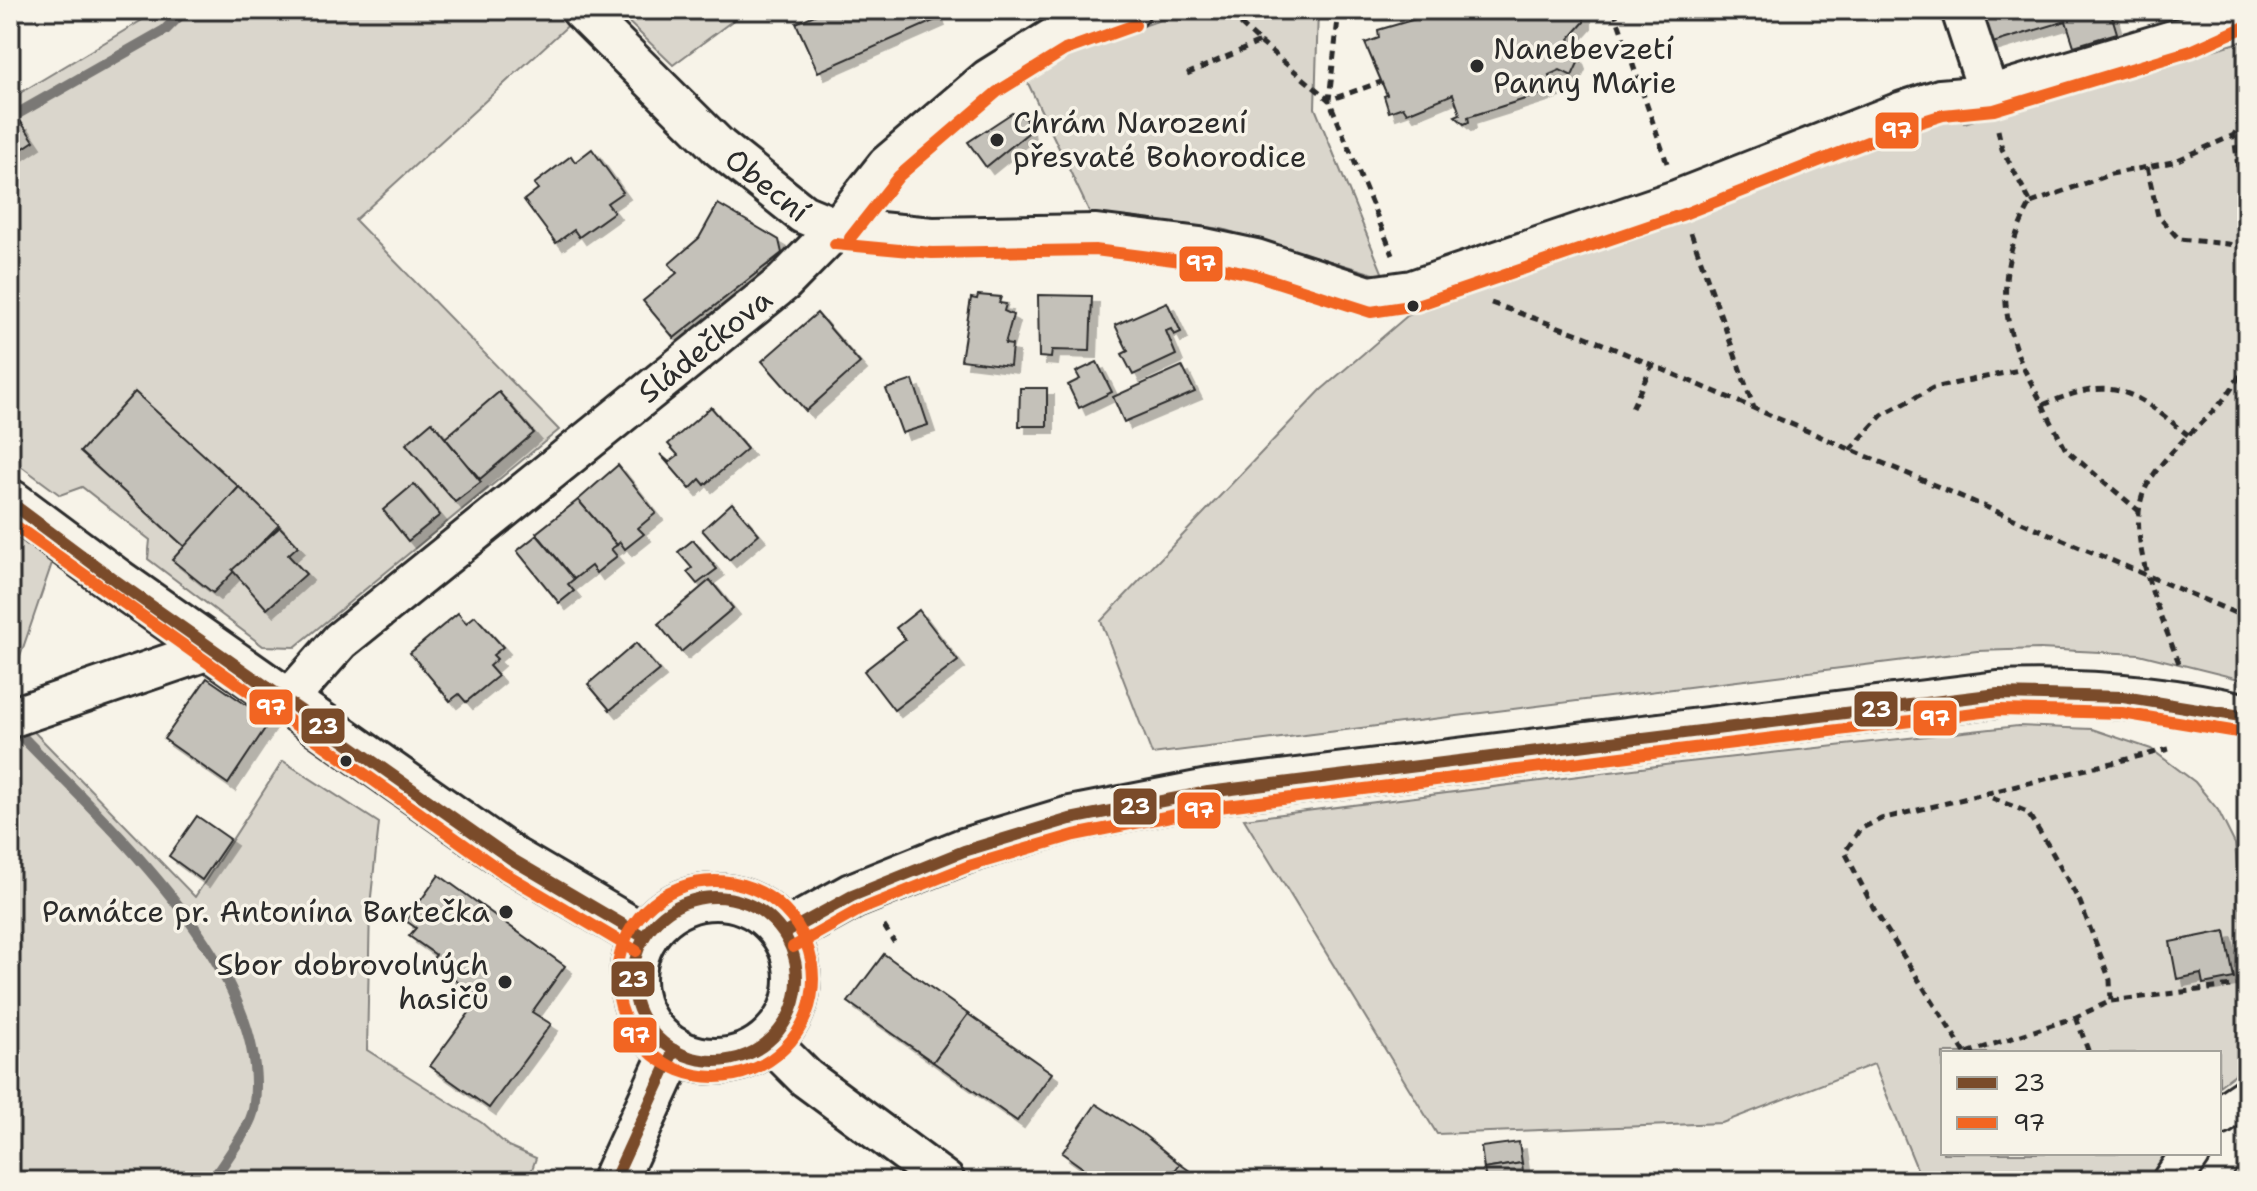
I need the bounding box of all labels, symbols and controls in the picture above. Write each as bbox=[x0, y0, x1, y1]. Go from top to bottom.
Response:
place label: Nanebevzetí Panny Marie bbox=[1493, 28, 1677, 103]
marker: Nanebevzetí Panny Marie bbox=[1468, 57, 1486, 75]
place label: Chrám Narození přesvaté Bohorodice bbox=[1013, 102, 1307, 177]
line badge: 97 bbox=[1874, 111, 1920, 150]
text: 97 bbox=[1882, 116, 1912, 145]
marker: Chrám Narození přesvaté Bohorodice bbox=[988, 131, 1006, 149]
street label: Obecní bbox=[717, 139, 819, 232]
line badge: 97 bbox=[1178, 245, 1224, 283]
text: 97 bbox=[1186, 249, 1216, 278]
street label: Sládečkova bbox=[629, 279, 781, 412]
unlabelled marker bbox=[1405, 298, 1421, 314]
line badge: 97 bbox=[248, 688, 294, 726]
line badge: 23 bbox=[1853, 690, 1899, 728]
text: 97 bbox=[256, 693, 286, 722]
text: 23 bbox=[1861, 695, 1891, 724]
line badge: 97 bbox=[1912, 699, 1958, 737]
text: 97 bbox=[1920, 704, 1950, 733]
line badge: 23 bbox=[300, 707, 346, 745]
text: 23 bbox=[308, 712, 338, 741]
unlabelled marker bbox=[338, 753, 354, 769]
line badge: 23 bbox=[1112, 787, 1158, 826]
line badge: 97 bbox=[1176, 791, 1222, 830]
text: 23 bbox=[1120, 792, 1150, 821]
text: 97 bbox=[1184, 796, 1214, 825]
place label: Památce pr. Antonína Bartečka bbox=[42, 891, 490, 932]
marker: Památce pr. Antonína Bartečka bbox=[497, 903, 515, 921]
place label: Sbor dobrovolných hasičů bbox=[217, 944, 489, 1019]
line badge: 23 bbox=[610, 960, 656, 998]
text: 23 bbox=[618, 965, 648, 994]
marker: Sbor dobrovolných hasičů bbox=[496, 973, 514, 991]
line badge: 97 bbox=[612, 1016, 658, 1054]
text: 97 bbox=[620, 1021, 650, 1050]
legend bbox=[1941, 1051, 2221, 1155]
text: 23 bbox=[2013, 1067, 2045, 1099]
text: 97 bbox=[2013, 1107, 2045, 1139]

